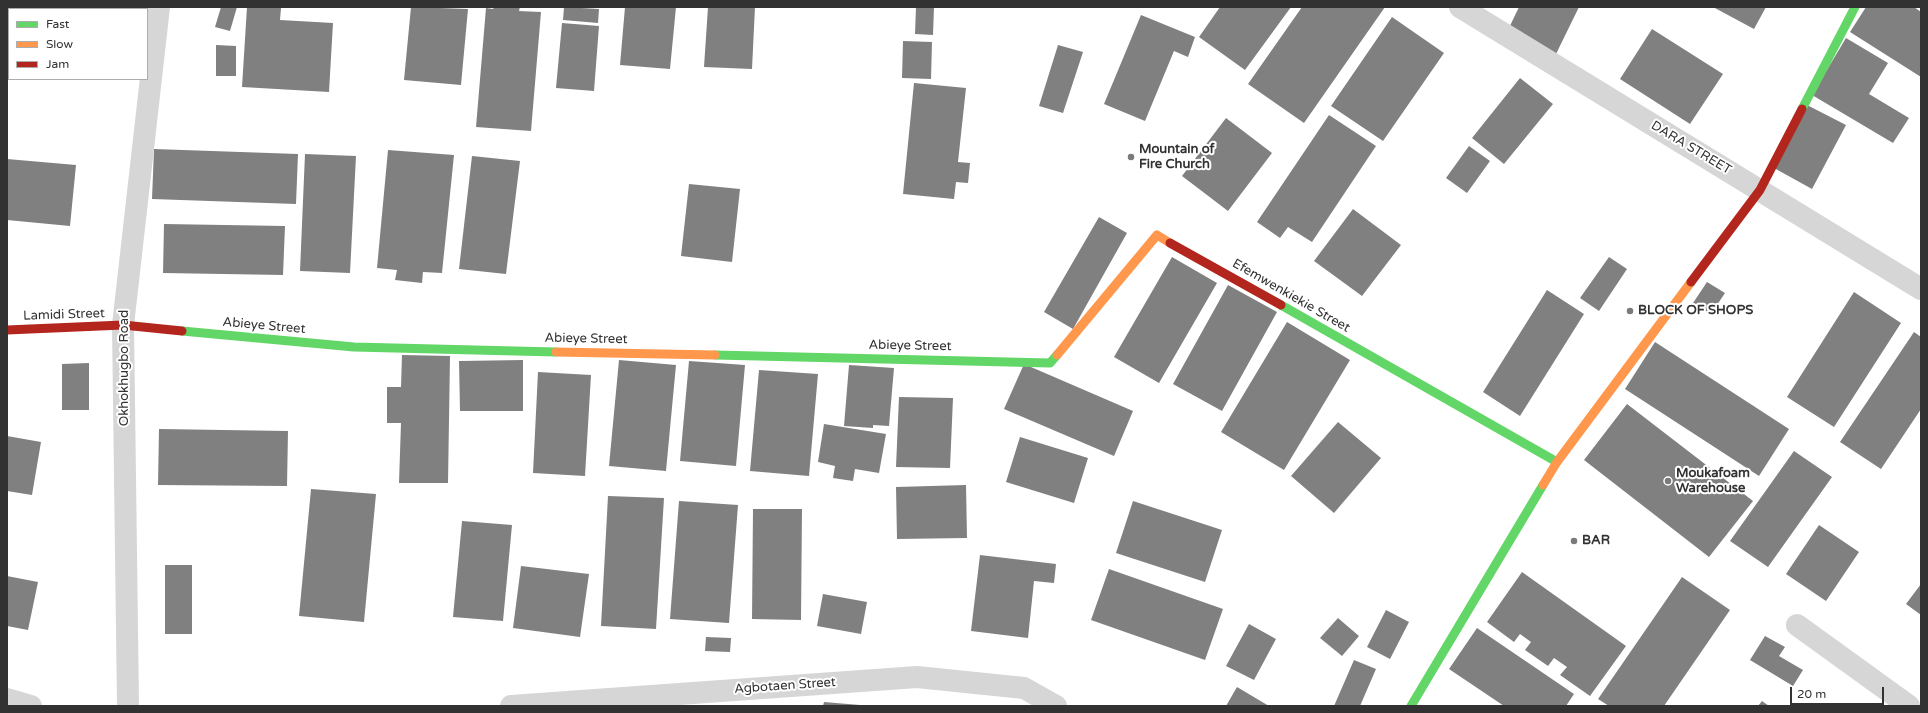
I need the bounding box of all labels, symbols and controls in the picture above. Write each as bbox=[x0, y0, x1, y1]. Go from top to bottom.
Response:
legend bbox=[8, 8, 148, 80]
text: Fast bbox=[46, 17, 69, 31]
text: Slow bbox=[46, 37, 73, 51]
text: Jam bbox=[46, 57, 69, 71]
street label: DARA STREET bbox=[1648, 118, 1734, 178]
place label: Mountain of Fire Church bbox=[1139, 142, 1215, 173]
marker: Mountain of Fire Church bbox=[1126, 152, 1136, 162]
street label: Efemwenkiekie Street bbox=[1229, 256, 1353, 336]
place label: BLOCK OF SHOPS bbox=[1638, 303, 1753, 319]
street label: Lamidi Street bbox=[23, 306, 105, 324]
marker: BLOCK OF SHOPS bbox=[1625, 306, 1635, 316]
street label: Okhokhugbo Road bbox=[117, 310, 133, 426]
street label: Abieye Street bbox=[222, 315, 306, 337]
street label: Abieye Street bbox=[544, 330, 628, 348]
street label: Abieye Street bbox=[868, 337, 952, 355]
place label: Moukafoam Warehouse bbox=[1676, 466, 1750, 497]
marker: Moukafoam Warehouse bbox=[1663, 476, 1673, 486]
place label: BAR bbox=[1582, 533, 1610, 549]
marker: BAR bbox=[1569, 536, 1579, 546]
street label: Agbotaen Street bbox=[734, 675, 836, 697]
scale bar bbox=[1792, 679, 1886, 705]
text: 20 m bbox=[1797, 687, 1826, 701]

